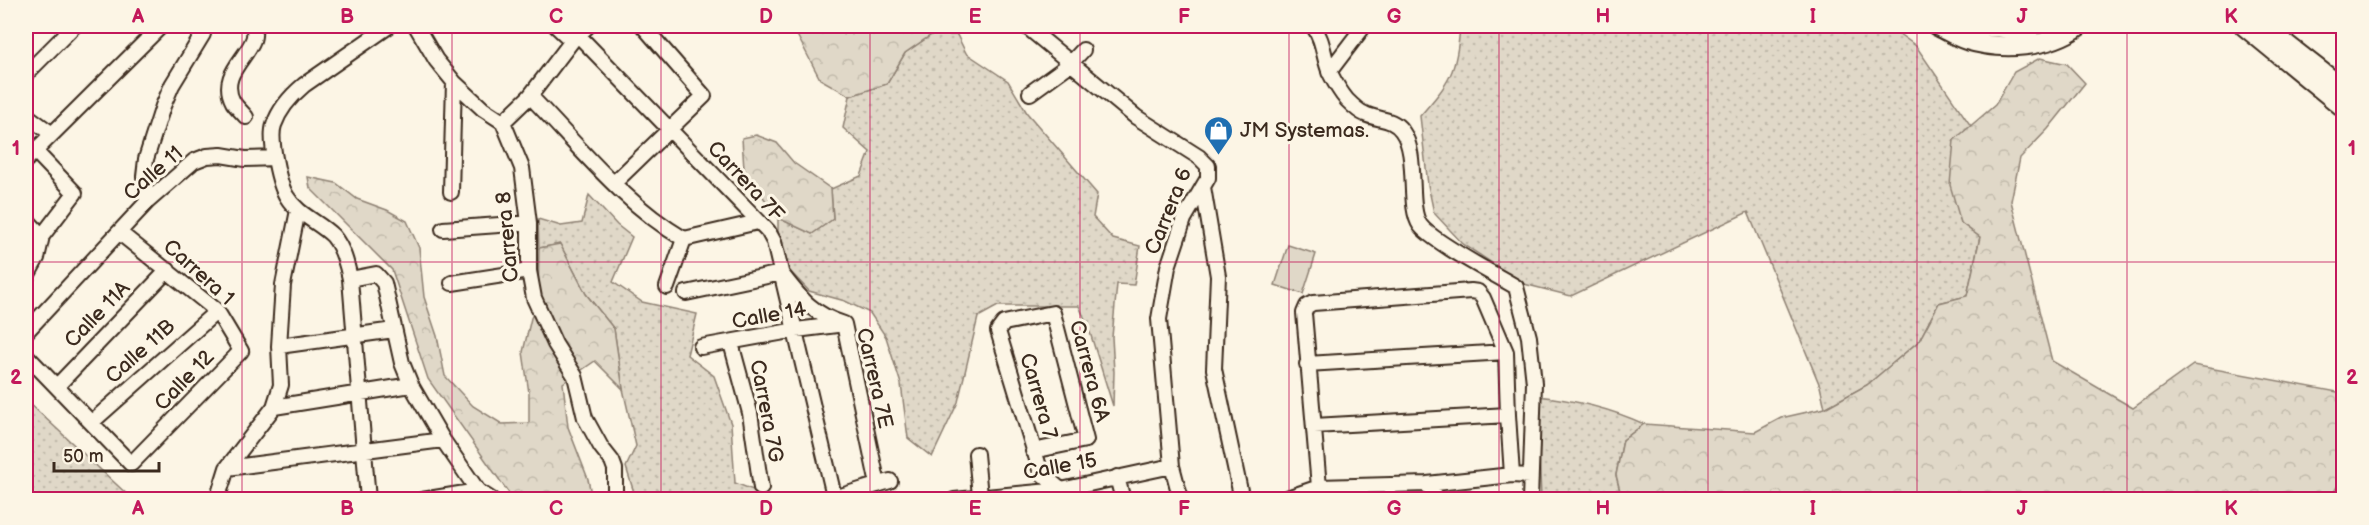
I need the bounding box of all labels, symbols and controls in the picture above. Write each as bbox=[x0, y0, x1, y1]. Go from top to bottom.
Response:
text: A bbox=[131, 5, 145, 29]
text: B bbox=[340, 5, 354, 29]
text: C bbox=[549, 5, 563, 29]
text: D bbox=[759, 5, 773, 29]
text: E bbox=[969, 5, 982, 29]
text: F bbox=[1178, 5, 1190, 29]
text: G bbox=[1387, 5, 1402, 29]
text: H bbox=[1596, 5, 1610, 29]
text: I bbox=[1810, 5, 1816, 29]
text: J bbox=[2017, 5, 2029, 29]
text: K bbox=[2224, 5, 2238, 29]
shop icon: JM Systemas. bbox=[1203, 114, 1235, 156]
place label: JM Systemas. bbox=[1240, 118, 1369, 143]
street label: Carrera 7F bbox=[702, 136, 790, 227]
text: 1 bbox=[12, 137, 20, 161]
text: 1 bbox=[2348, 137, 2356, 161]
street label: Calle 11 bbox=[119, 141, 188, 206]
street label: Carrera 6 bbox=[1140, 164, 1197, 258]
street label: Carrera 8 bbox=[491, 191, 524, 283]
street label: Carrera 1 bbox=[158, 234, 239, 311]
street label: Calle 11A bbox=[59, 276, 135, 353]
street label: Calle 14 bbox=[730, 297, 808, 334]
street label: Calle 11B bbox=[100, 314, 180, 389]
street label: Carrera 6A bbox=[1064, 317, 1115, 425]
street label: Carrera 7E bbox=[851, 325, 898, 431]
street label: Calle 12 bbox=[149, 344, 220, 416]
street label: Carrera 7 bbox=[1014, 350, 1063, 443]
street label: Carrera 7G bbox=[744, 358, 789, 465]
text: 2 bbox=[10, 366, 22, 390]
text: 2 bbox=[2346, 366, 2358, 390]
scale bar bbox=[54, 435, 159, 473]
text: 50 m bbox=[63, 446, 104, 467]
street label: Calle 15 bbox=[1021, 448, 1099, 485]
text: A bbox=[131, 497, 145, 521]
text: B bbox=[340, 497, 354, 521]
text: C bbox=[549, 497, 563, 521]
text: D bbox=[759, 497, 773, 521]
text: E bbox=[969, 497, 982, 521]
text: F bbox=[1178, 497, 1190, 521]
text: G bbox=[1387, 497, 1402, 521]
text: H bbox=[1596, 497, 1610, 521]
text: I bbox=[1810, 497, 1816, 521]
text: J bbox=[2017, 497, 2029, 521]
text: K bbox=[2224, 497, 2238, 521]

